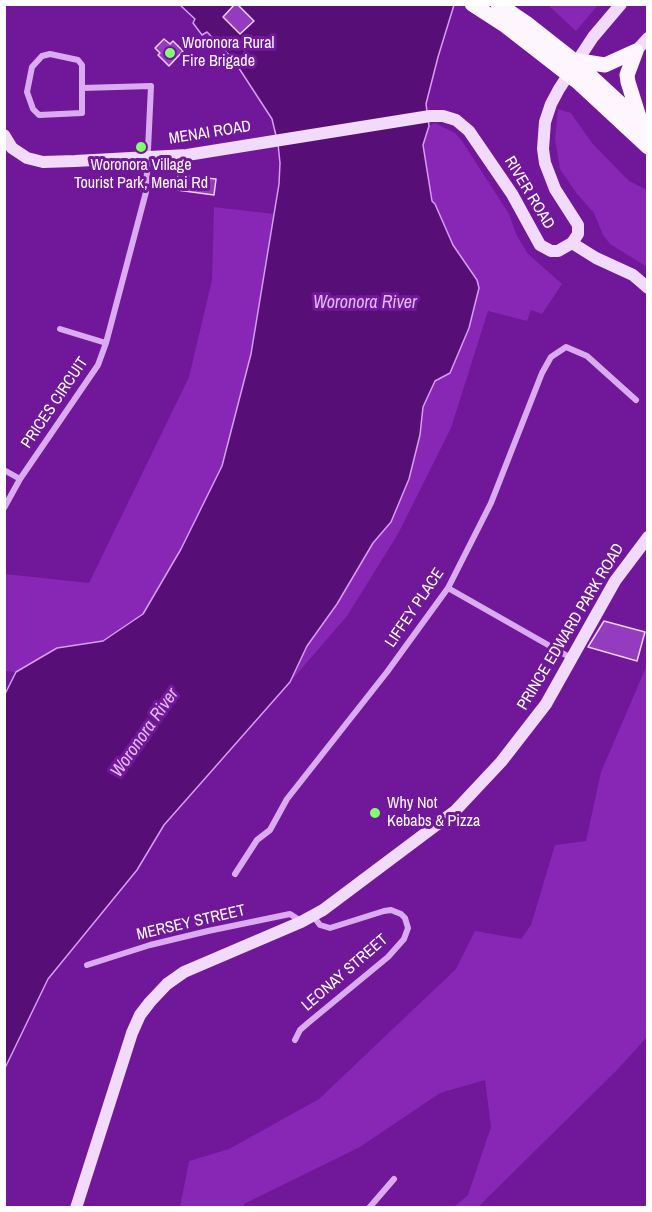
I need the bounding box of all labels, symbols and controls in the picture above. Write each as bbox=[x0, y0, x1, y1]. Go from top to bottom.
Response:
place label: Woronora Rural Fire Brigade bbox=[182, 34, 274, 72]
marker: Woronora Rural Fire Brigade bbox=[163, 46, 177, 60]
street label: MENAI ROAD bbox=[167, 117, 253, 149]
marker: Woronora Village Tourist Park, Menai Rd bbox=[134, 140, 148, 154]
street label: RIVER ROAD bbox=[500, 153, 558, 233]
place label: Woronora Village Tourist Park, Menai Rd bbox=[74, 156, 208, 194]
water label: Woronora River bbox=[313, 292, 417, 314]
street label: PRICES CIRCUIT bbox=[17, 354, 93, 452]
street label: PRINCE EDWARD PARK ROAD bbox=[514, 540, 628, 714]
street label: LIFFEY PLACE bbox=[382, 565, 448, 651]
water label: Woronora River bbox=[106, 684, 184, 782]
place label: Why Not Kebabs & Pizza bbox=[387, 794, 480, 832]
marker: Why Not Kebabs & Pizza bbox=[368, 806, 382, 820]
street label: MERSEY STREET bbox=[135, 901, 247, 945]
street label: LEONAY STREET bbox=[298, 930, 392, 1016]

